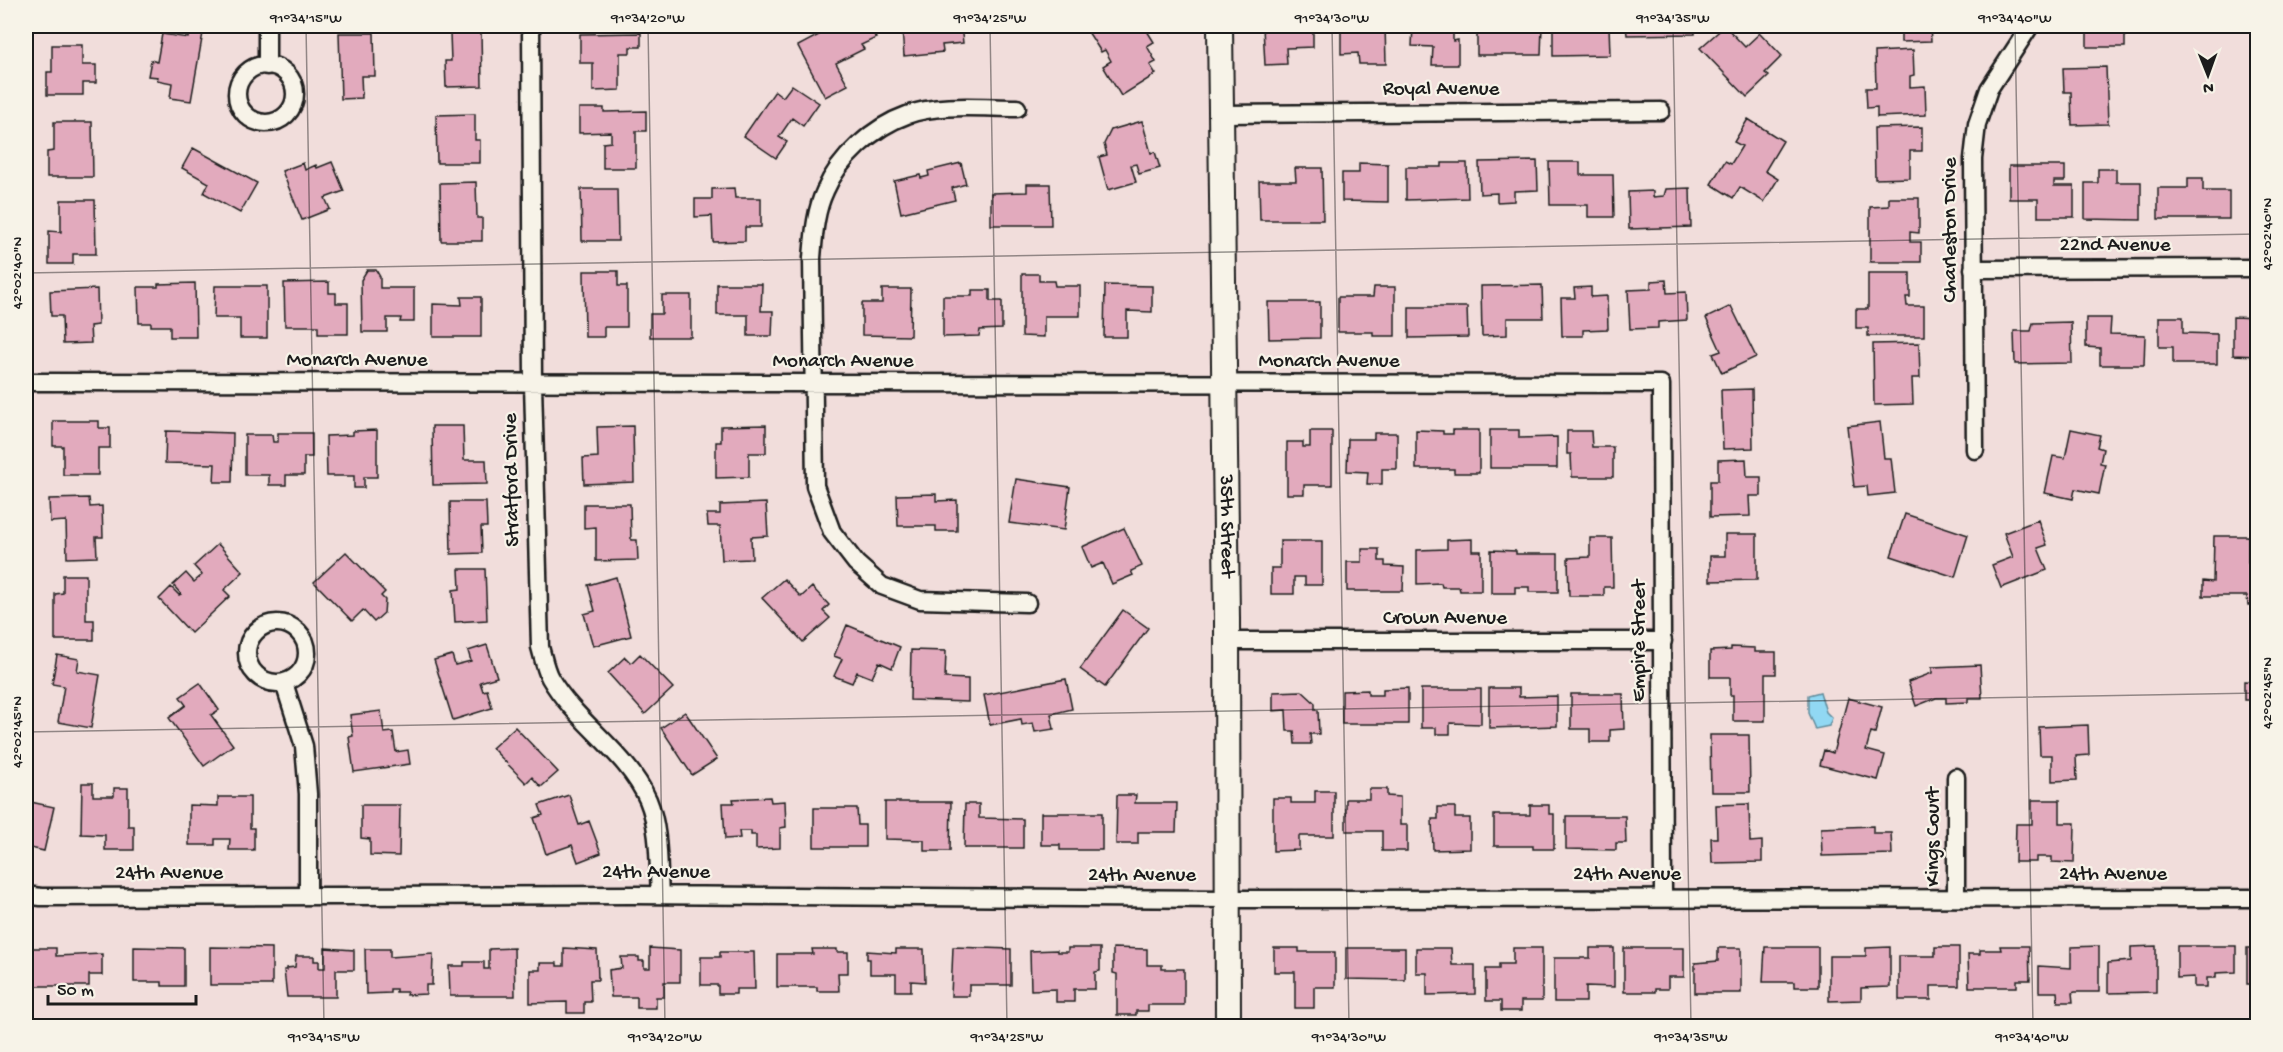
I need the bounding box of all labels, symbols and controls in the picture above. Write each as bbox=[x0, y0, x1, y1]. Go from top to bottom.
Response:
text: 91°34'15"W bbox=[269, 10, 342, 28]
text: 91°34'20"W bbox=[610, 10, 685, 28]
text: 91°34'25"W bbox=[952, 10, 1027, 28]
text: 91°34'30"W bbox=[1294, 10, 1369, 28]
text: 91°34'35"W bbox=[1635, 10, 1710, 28]
text: 91°34'40"W bbox=[1977, 10, 2052, 28]
north arrow bbox=[2178, 45, 2238, 105]
text: N bbox=[2202, 77, 2214, 96]
street label: Royal Avenue bbox=[1383, 78, 1500, 103]
street label: Charleston Drive bbox=[1939, 156, 1964, 303]
text: 42°02'40"N bbox=[2259, 198, 2277, 270]
street label: 22nd Avenue bbox=[2060, 234, 2172, 259]
text: 42°02'40"N bbox=[9, 237, 27, 309]
street label: Monarch Avenue bbox=[286, 349, 429, 374]
street label: Monarch Avenue bbox=[772, 350, 915, 375]
street label: Monarch Avenue bbox=[1258, 350, 1401, 375]
street label: Stratford Drive bbox=[499, 412, 527, 547]
street label: 35th Street bbox=[1213, 473, 1239, 580]
street label: Empire Street bbox=[1628, 578, 1653, 702]
street label: Crown Avenue bbox=[1383, 607, 1508, 632]
text: 42°02'45"N bbox=[2259, 657, 2277, 729]
text: 42°02'45"N bbox=[9, 696, 27, 768]
street label: Kings Court bbox=[1922, 785, 1947, 886]
street label: 24th Avenue bbox=[602, 861, 711, 886]
street label: 24th Avenue bbox=[115, 862, 224, 887]
street label: 24th Avenue bbox=[1573, 863, 1682, 888]
street label: 24th Avenue bbox=[2059, 863, 2168, 888]
street label: 24th Avenue bbox=[1088, 864, 1197, 889]
scale bar bbox=[48, 968, 196, 1006]
text: 50 m bbox=[57, 981, 94, 1002]
text: 91°34'15"W bbox=[287, 1029, 360, 1047]
text: 91°34'20"W bbox=[627, 1029, 702, 1047]
text: 91°34'25"W bbox=[969, 1029, 1044, 1047]
text: 91°34'30"W bbox=[1311, 1029, 1386, 1047]
text: 91°34'35"W bbox=[1653, 1029, 1728, 1047]
text: 91°34'40"W bbox=[1994, 1029, 2069, 1047]

